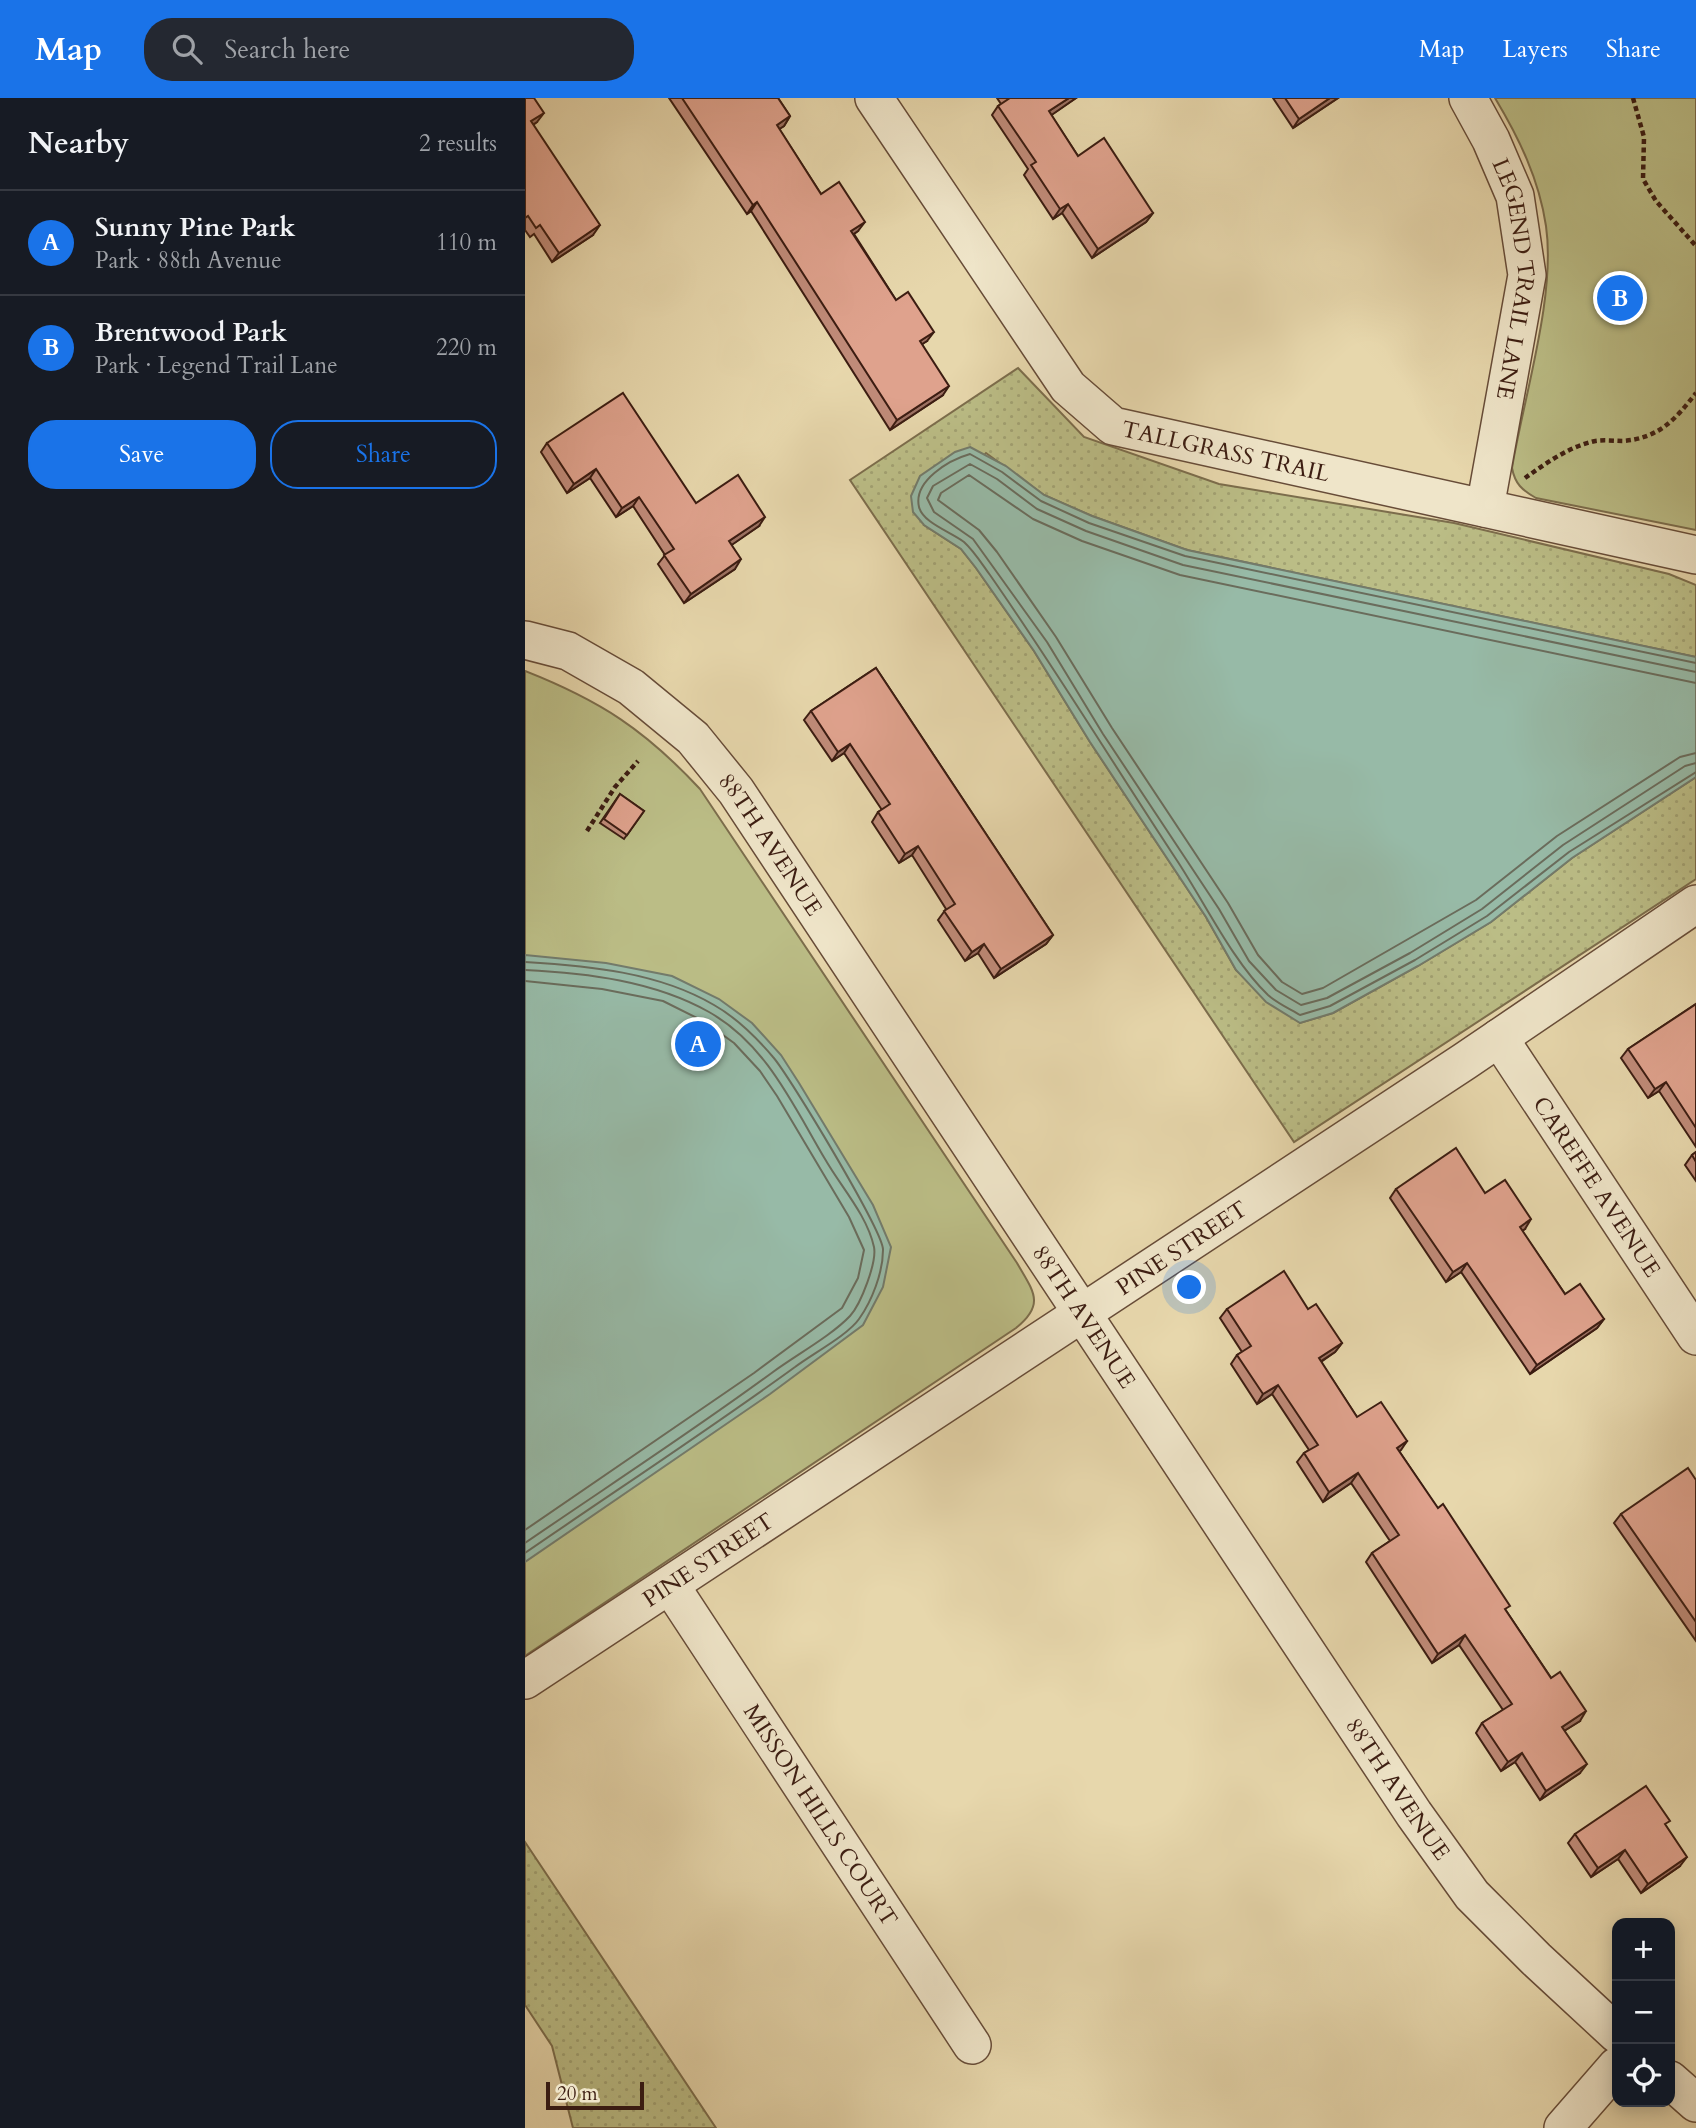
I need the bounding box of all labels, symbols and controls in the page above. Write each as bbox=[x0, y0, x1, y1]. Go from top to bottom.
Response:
search box bbox=[144, 18, 634, 81]
text: Map bbox=[35, 27, 102, 72]
icon: search bbox=[168, 30, 206, 68]
text: Search here bbox=[224, 32, 350, 67]
text: Map bbox=[1419, 33, 1465, 66]
text: Layers bbox=[1503, 33, 1568, 66]
text: Share bbox=[1606, 33, 1661, 66]
text: Nearby bbox=[28, 123, 129, 164]
text: 2 results bbox=[419, 128, 497, 159]
street label: LEGEND TRAIL LANE bbox=[1485, 153, 1543, 402]
text: Sunny Pine Park bbox=[95, 210, 295, 245]
text: A bbox=[42, 227, 60, 258]
text: 110 m bbox=[436, 227, 497, 258]
text: Park · 88th Avenue bbox=[95, 245, 282, 276]
pin: B bbox=[1597, 272, 1643, 324]
text: Brentwood Park bbox=[95, 315, 287, 350]
text: B bbox=[43, 332, 59, 363]
text: 220 m bbox=[436, 332, 497, 363]
text: Park · Legend Trail Lane bbox=[95, 350, 338, 381]
street label: TALLGRASS TRAIL bbox=[1119, 413, 1332, 489]
button: Save bbox=[28, 420, 256, 489]
button: Share bbox=[270, 420, 497, 489]
street label: 88TH AVENUE bbox=[712, 766, 830, 922]
pin: A bbox=[675, 1018, 721, 1070]
street label: CAREFFE AVENUE bbox=[1526, 1090, 1668, 1283]
street label: PINE STREET bbox=[1110, 1193, 1253, 1302]
street label: 88TH AVENUE bbox=[1026, 1239, 1143, 1394]
your location bbox=[1172, 1270, 1206, 1304]
street label: PINE STREET bbox=[636, 1505, 780, 1614]
street label: MISSON HILLS COURT bbox=[737, 1698, 905, 1932]
street label: 88TH AVENUE bbox=[1339, 1711, 1458, 1866]
map controls bbox=[1612, 1918, 1675, 2107]
button: + bbox=[1612, 1918, 1675, 1981]
button: − bbox=[1612, 1981, 1675, 2044]
button: locate bbox=[1612, 2044, 1675, 2107]
scale bar bbox=[546, 2079, 644, 2111]
text: 20 m bbox=[557, 2081, 598, 2107]

